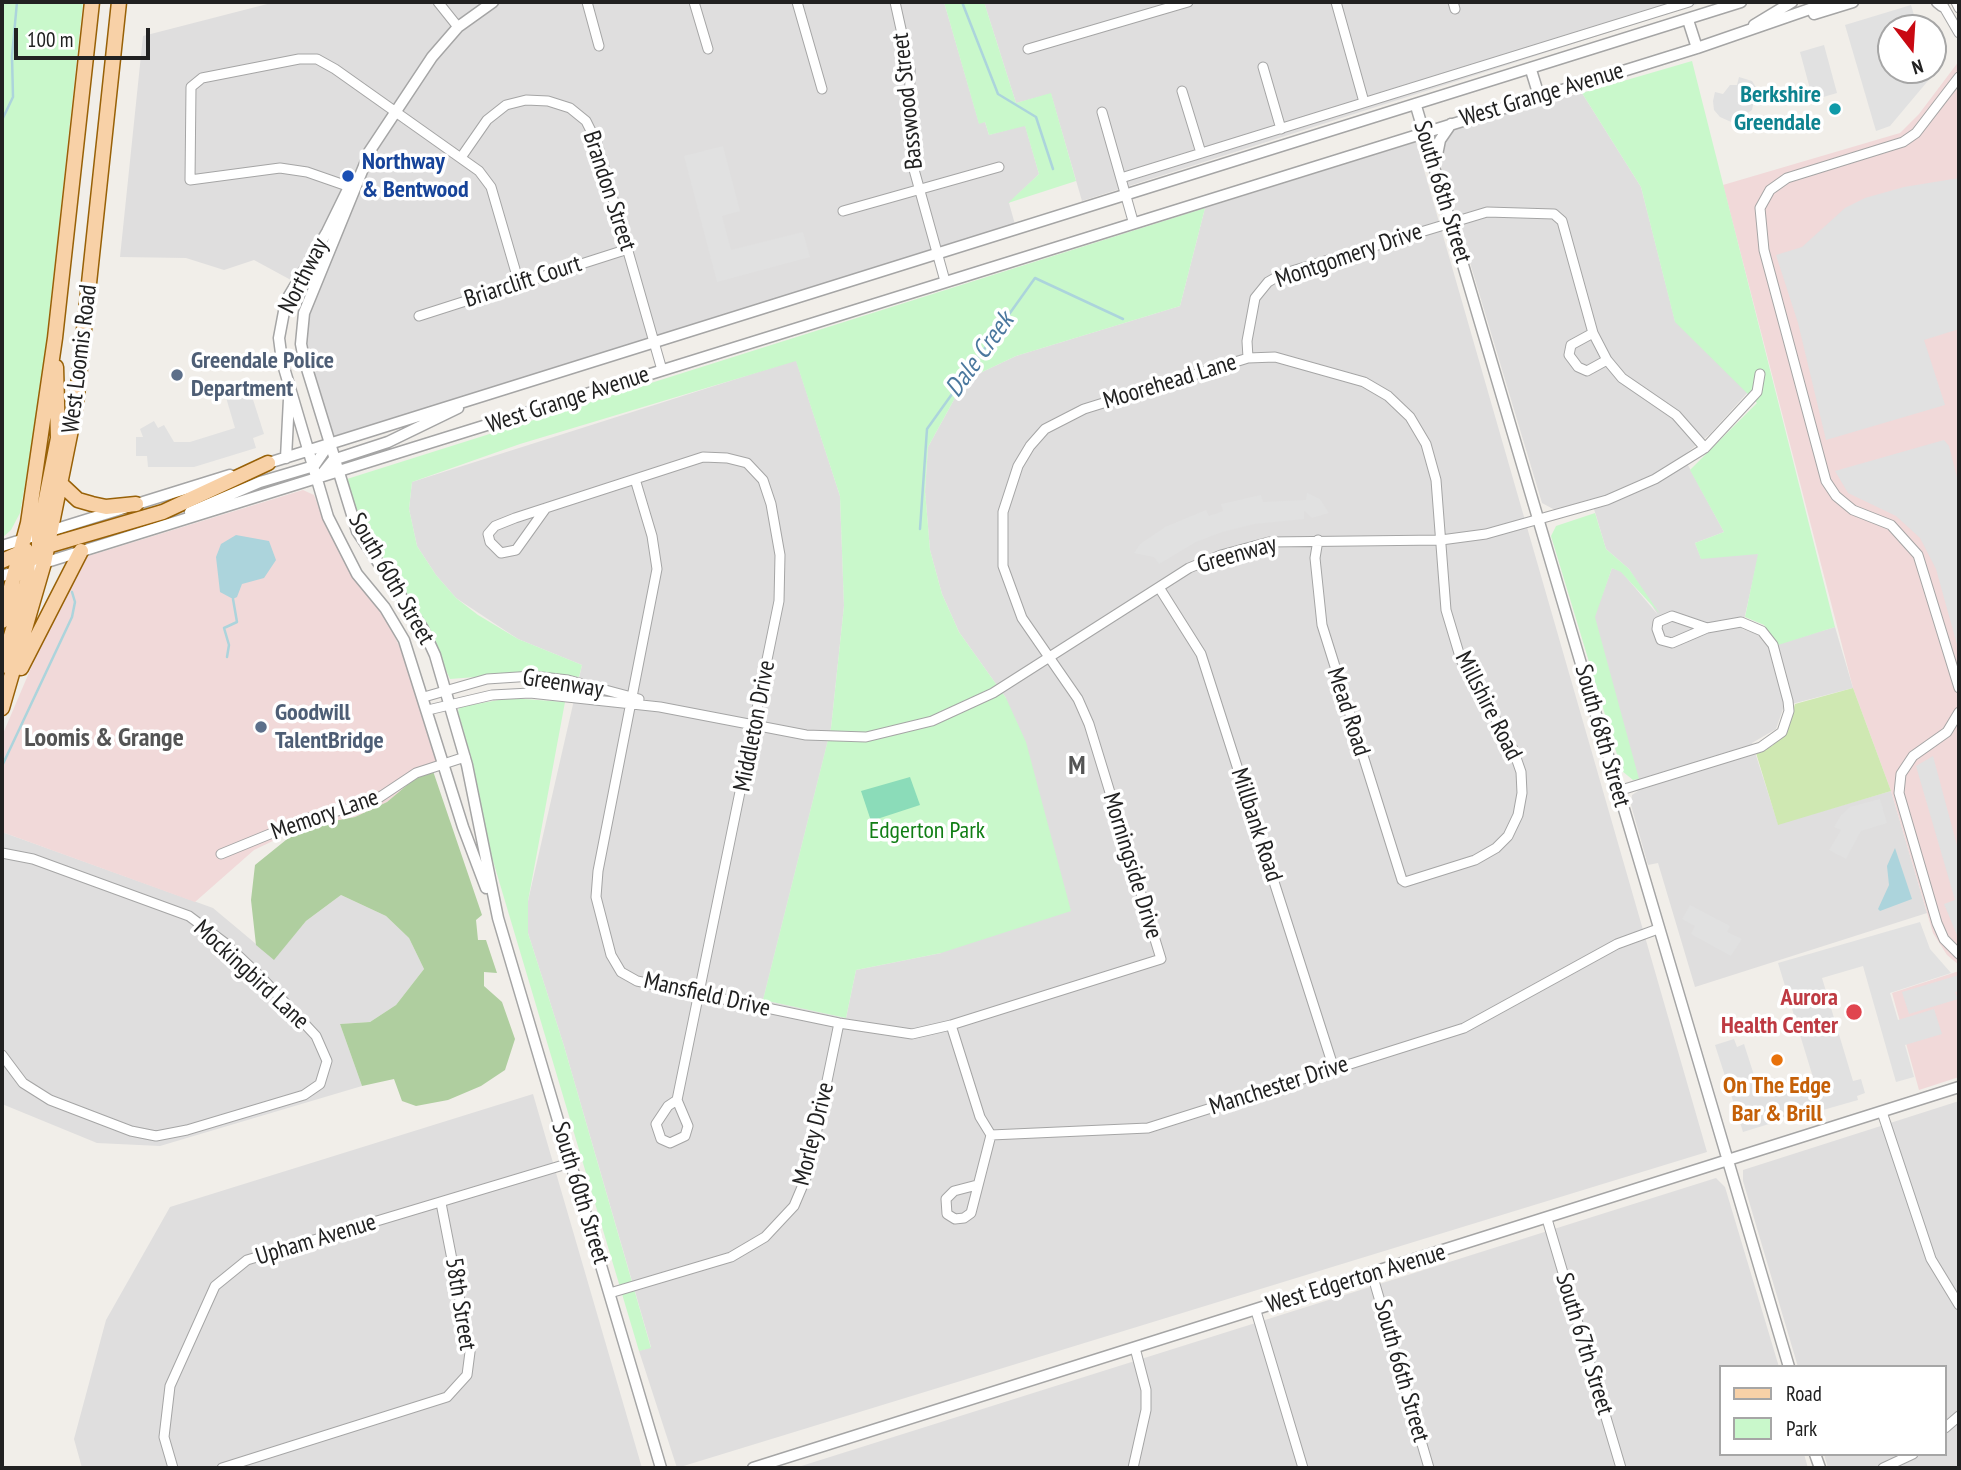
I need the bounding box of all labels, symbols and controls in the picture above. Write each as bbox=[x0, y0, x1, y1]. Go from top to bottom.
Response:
scale bar bbox=[18, 14, 154, 58]
north arrow bbox=[1877, 14, 1947, 84]
text: 100 m bbox=[27, 26, 73, 53]
street label: Basswood Street bbox=[887, 31, 929, 171]
text: N bbox=[1909, 54, 1926, 80]
street label: West Grange Avenue bbox=[1457, 56, 1627, 134]
place label: Berkshire Greendale bbox=[1734, 81, 1821, 137]
marker: Berkshire Greendale bbox=[1827, 101, 1843, 117]
street label: South 68th Street bbox=[1407, 118, 1477, 266]
street label: Brandon Street bbox=[576, 128, 642, 254]
place label: Northway & Bentwood bbox=[362, 148, 469, 204]
marker: Northway & Bentwood bbox=[340, 168, 356, 184]
street label: Montgomery Drive bbox=[1272, 217, 1426, 295]
street label: Northway bbox=[273, 234, 335, 318]
street label: Briarclift Court bbox=[461, 250, 585, 314]
street label: West Loomis Road bbox=[57, 283, 103, 435]
water label: Dale Creek bbox=[939, 307, 1021, 403]
place label: Greendale Police Department bbox=[191, 347, 334, 403]
street label: Moorehead Lane bbox=[1100, 348, 1240, 416]
street label: West Grange Avenue bbox=[483, 360, 653, 440]
marker: Greendale Police Department bbox=[169, 367, 185, 383]
street label: South 60th Street bbox=[342, 508, 440, 650]
street label: Greenway bbox=[1194, 530, 1280, 580]
street label: Millshire Road bbox=[1448, 647, 1528, 765]
street label: Middleton Drive bbox=[728, 658, 782, 794]
street label: South 68th Street bbox=[1568, 661, 1636, 811]
street label: Greenway bbox=[521, 663, 605, 705]
street label: Mead Road bbox=[1320, 664, 1376, 760]
place label: Goodwill TalentBridge bbox=[275, 699, 384, 755]
marker: Goodwill TalentBridge bbox=[253, 719, 269, 735]
district label: Loomis & Grange bbox=[24, 723, 184, 755]
district label: M bbox=[1068, 751, 1086, 783]
street label: Millbank Road bbox=[1224, 765, 1288, 885]
street label: Memory Lane bbox=[268, 783, 382, 847]
street label: Morningside Drive bbox=[1096, 789, 1168, 943]
park label: Edgerton Park bbox=[869, 817, 985, 845]
street label: Mockingbird Lane bbox=[187, 914, 315, 1036]
street label: Mansfield Drive bbox=[641, 967, 773, 1023]
place label: Aurora Health Center bbox=[1721, 984, 1838, 1040]
marker: Aurora Health Center bbox=[1844, 1002, 1864, 1022]
street label: Manchester Drive bbox=[1206, 1050, 1352, 1122]
marker: On The Edge Bar & Brill bbox=[1769, 1052, 1785, 1068]
place label: On The Edge Bar & Brill bbox=[1723, 1072, 1831, 1128]
street label: Morley Drive bbox=[787, 1080, 841, 1188]
street label: South 60th Street bbox=[545, 1119, 615, 1267]
street label: Upham Avenue bbox=[252, 1208, 380, 1272]
street label: West Edgerton Avenue bbox=[1263, 1238, 1449, 1320]
street label: 58th Street bbox=[438, 1256, 482, 1352]
street label: South 67th Street bbox=[1549, 1270, 1619, 1418]
street label: South 66th Street bbox=[1367, 1296, 1435, 1446]
legend bbox=[1720, 1365, 1947, 1456]
text: Road bbox=[1786, 1380, 1822, 1407]
text: Park bbox=[1786, 1415, 1817, 1442]

